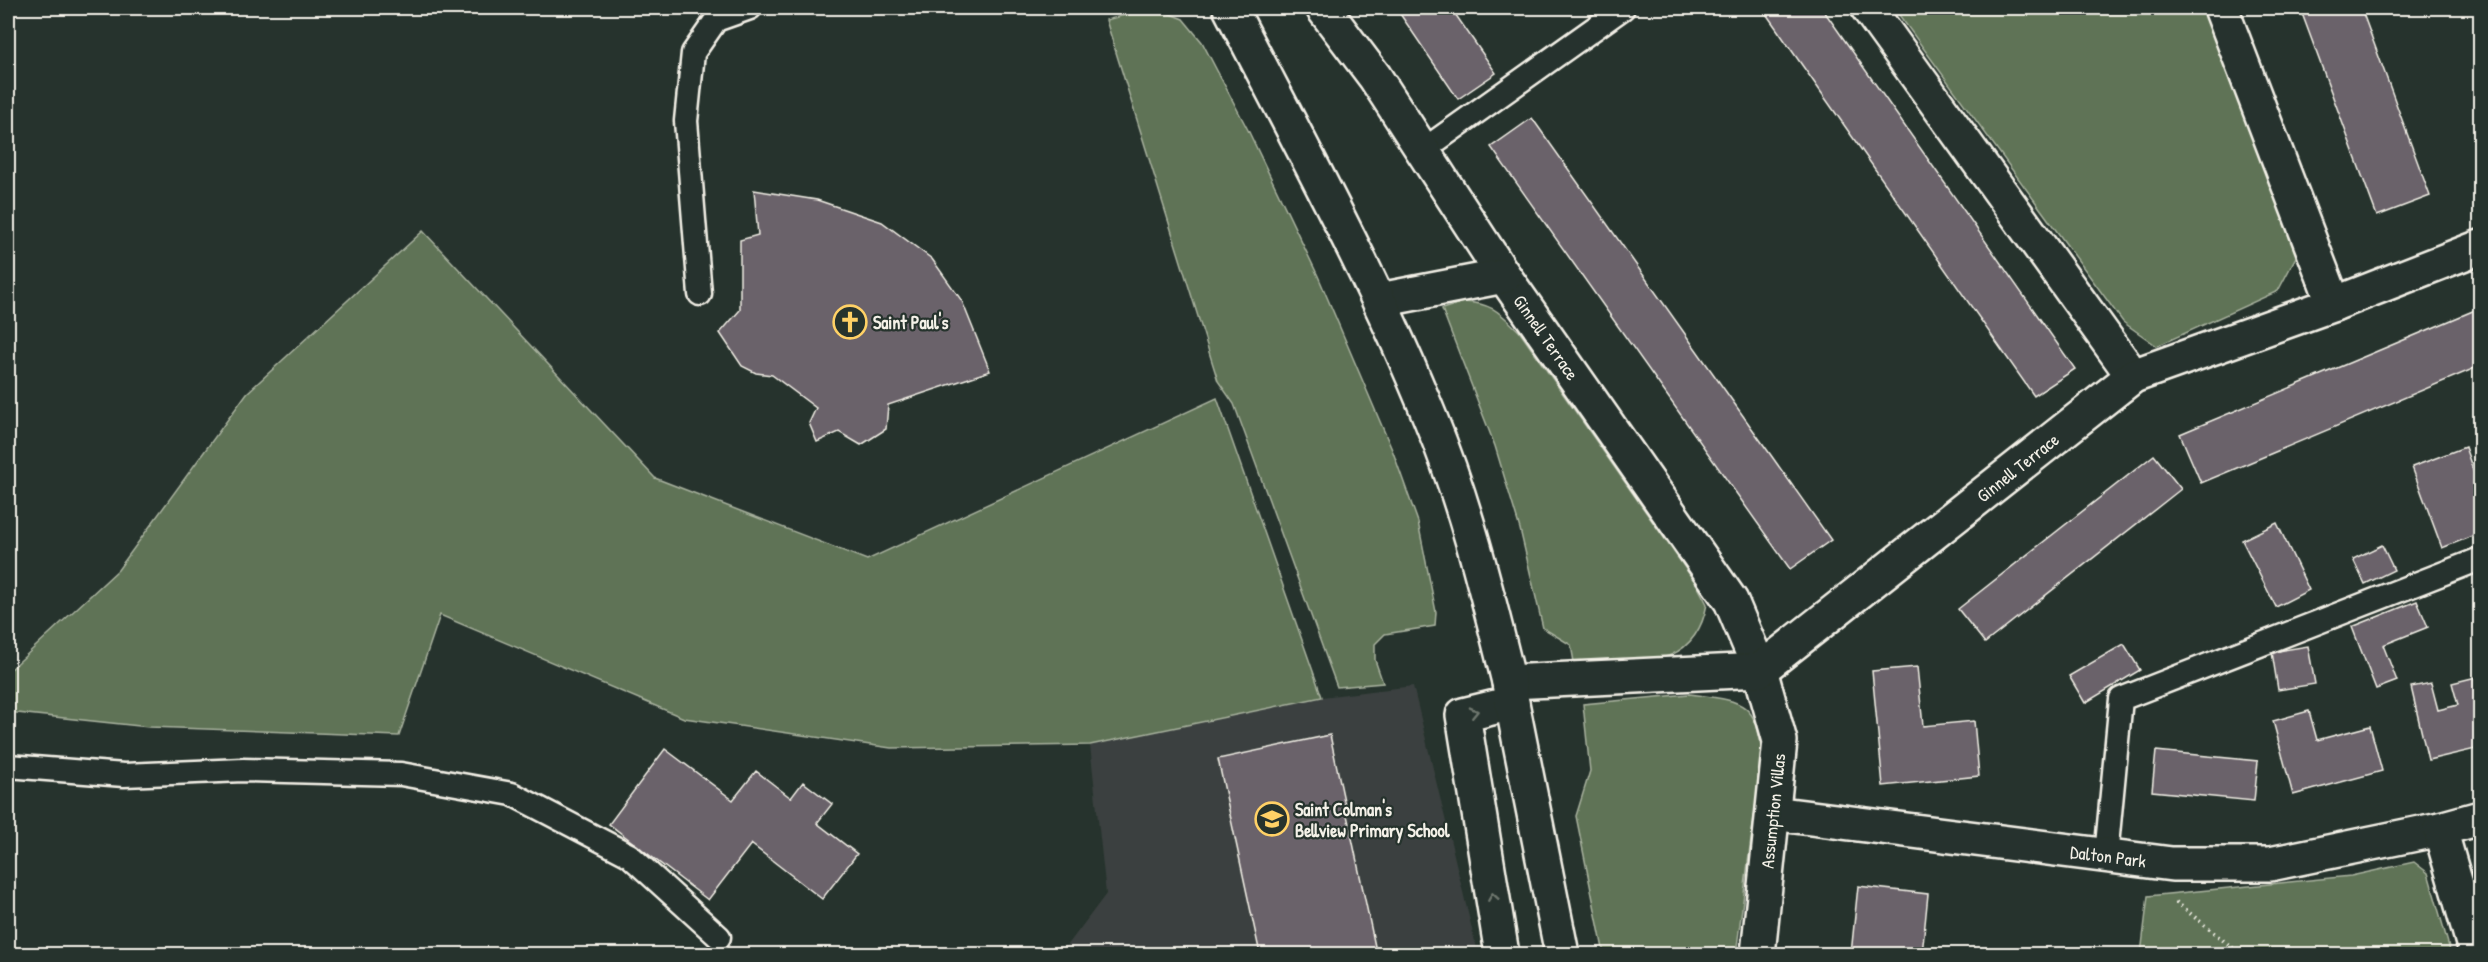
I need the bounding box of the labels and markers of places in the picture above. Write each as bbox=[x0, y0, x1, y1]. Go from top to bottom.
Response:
church icon: Saint Paul's bbox=[832, 304, 868, 340]
place label: Saint Paul's bbox=[873, 310, 948, 335]
place label: Saint Colman's Bellview Primary School bbox=[1295, 797, 1451, 844]
school or university icon: Saint Colman's Bellview Primary School bbox=[1254, 801, 1290, 837]

